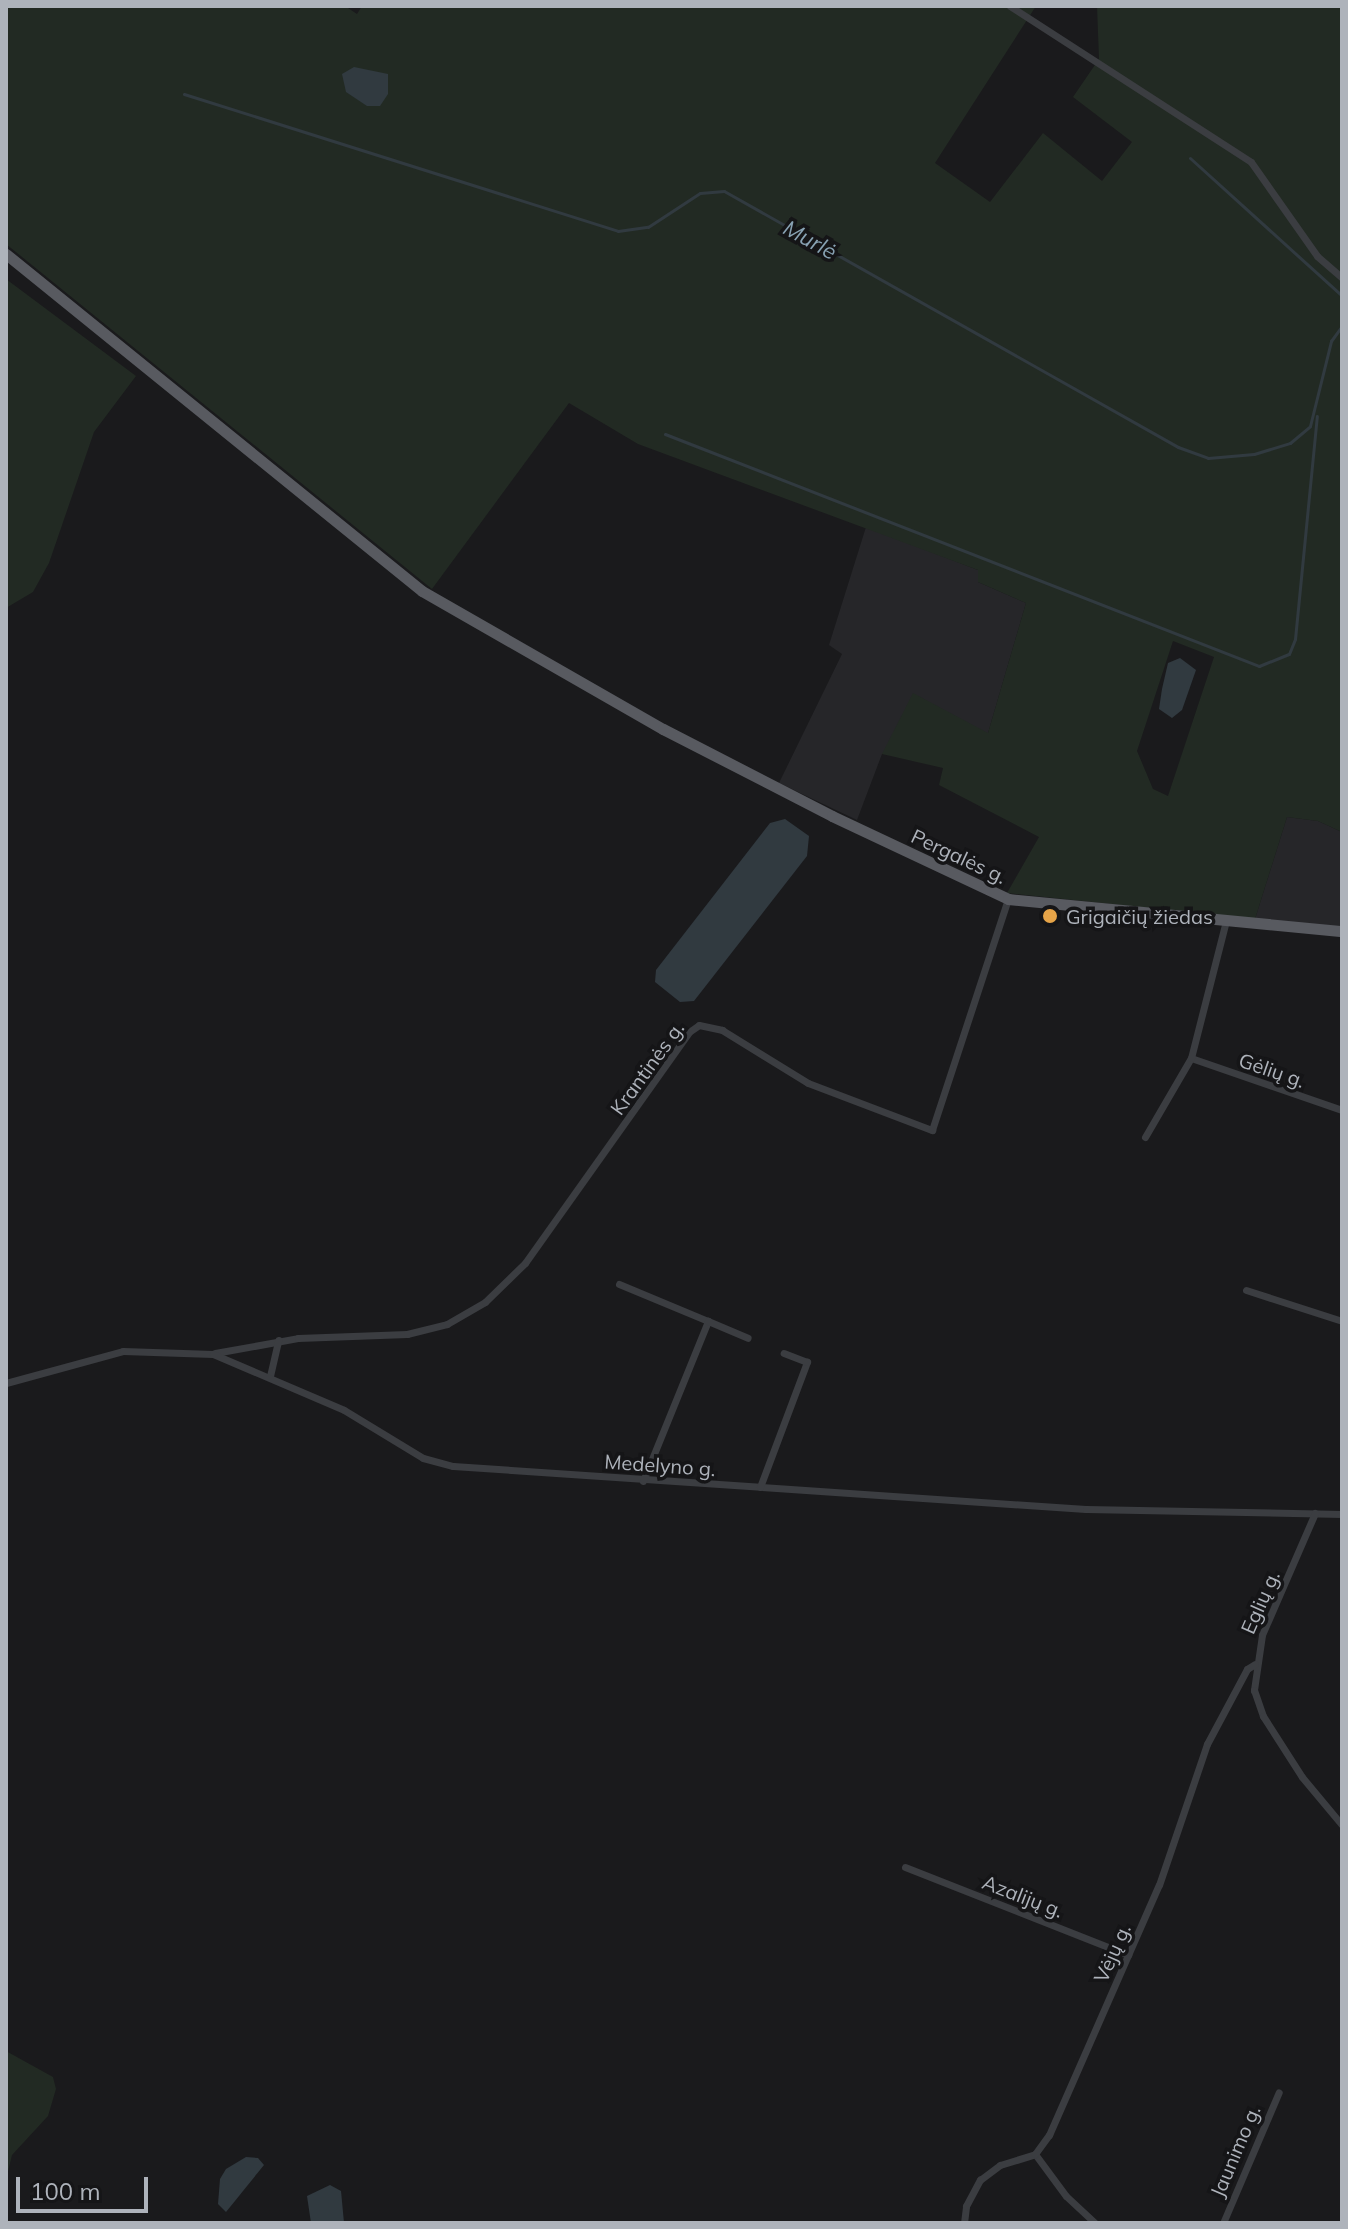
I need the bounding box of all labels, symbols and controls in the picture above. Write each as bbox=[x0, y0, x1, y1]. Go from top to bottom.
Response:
water label: Murlė bbox=[779, 215, 841, 265]
street label: Pergalės g. bbox=[908, 824, 1010, 888]
place label: Grigaičių žiedas bbox=[1066, 904, 1213, 928]
marker: Grigaičių žiedas bbox=[1041, 907, 1059, 925]
street label: Krantinės g. bbox=[605, 1017, 689, 1119]
street label: Gėlių g. bbox=[1236, 1048, 1308, 1092]
street label: Medelyno g. bbox=[604, 1449, 716, 1481]
street label: Eglių g. bbox=[1235, 1567, 1285, 1637]
street label: Azalijų g. bbox=[979, 1870, 1067, 1922]
street label: Vėjų g. bbox=[1088, 1920, 1136, 1986]
street label: Jaunimo g. bbox=[1205, 2101, 1265, 2201]
scale bar bbox=[20, 2161, 152, 2211]
text: 100 m bbox=[30, 2176, 101, 2206]

